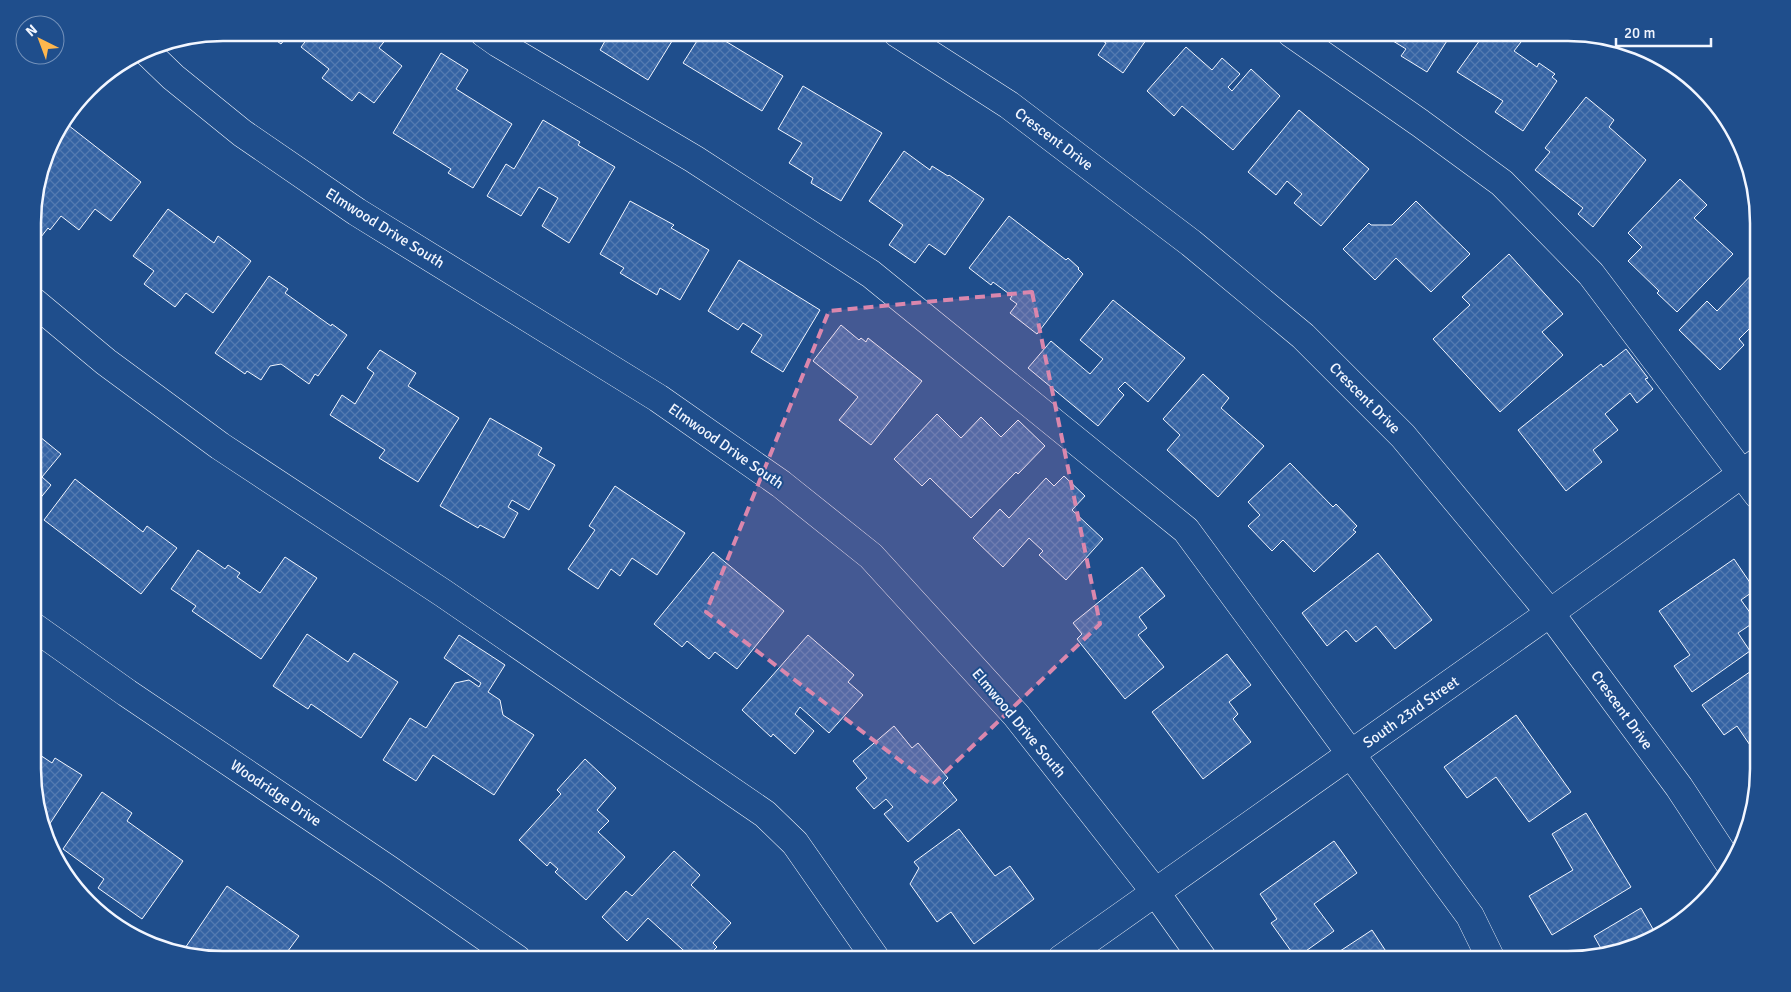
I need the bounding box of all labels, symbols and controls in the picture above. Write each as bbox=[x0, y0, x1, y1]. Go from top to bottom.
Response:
north arrow bbox=[15, 15, 65, 65]
scale bar bbox=[1616, 15, 1711, 47]
text: N bbox=[22, 21, 41, 40]
text: 20 m bbox=[1624, 24, 1655, 42]
street label: Crescent Drive bbox=[1011, 104, 1097, 174]
street label: Elmwood Drive South bbox=[322, 184, 448, 272]
street label: Crescent Drive bbox=[1326, 359, 1404, 437]
street label: Elmwood Drive South bbox=[665, 399, 787, 493]
street label: Elmwood Drive South bbox=[968, 665, 1070, 781]
street label: Crescent Drive bbox=[1587, 667, 1657, 753]
street label: South 23rd Street bbox=[1360, 672, 1462, 752]
street label: Woodridge Drive bbox=[227, 756, 325, 830]

